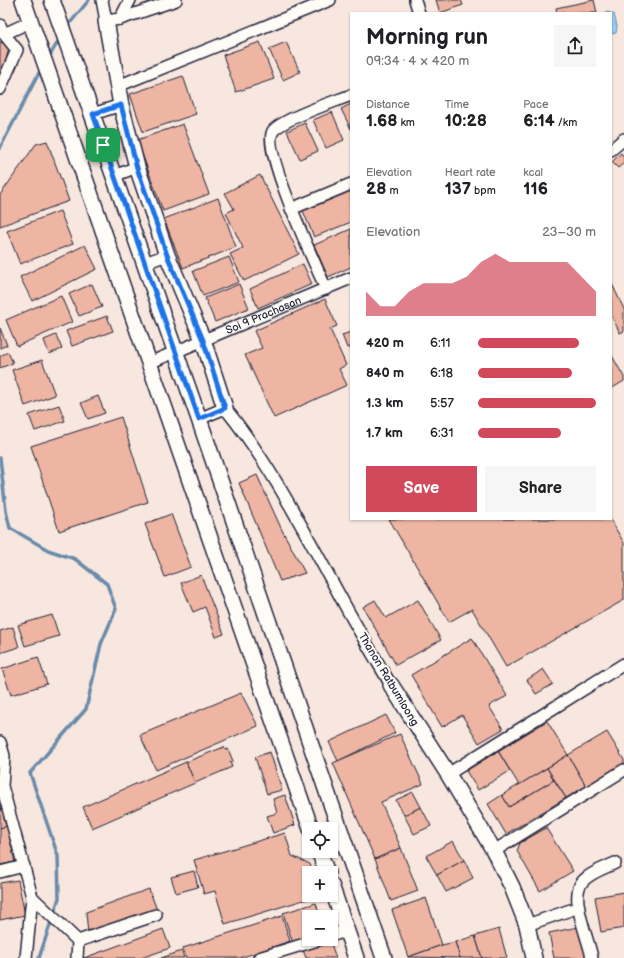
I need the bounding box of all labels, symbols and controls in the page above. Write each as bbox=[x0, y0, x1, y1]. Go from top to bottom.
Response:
text: Morning run bbox=[366, 24, 488, 51]
button: share bbox=[554, 25, 596, 67]
text: 09:34 · 4 × 420 m bbox=[366, 53, 469, 69]
text: Distance bbox=[366, 98, 410, 111]
text: Time bbox=[445, 98, 469, 111]
text: Pace bbox=[523, 98, 548, 111]
text: 1.68 bbox=[366, 111, 397, 131]
text: 10:28 bbox=[445, 111, 487, 131]
text: 6:14 bbox=[523, 111, 555, 131]
text: km bbox=[397, 116, 415, 129]
text: /km bbox=[555, 116, 577, 129]
pin bbox=[86, 128, 120, 162]
icon: arrive bbox=[92, 134, 114, 156]
text: Elevation bbox=[366, 166, 412, 179]
text: Heart rate bbox=[445, 166, 495, 179]
text: kcal bbox=[523, 166, 543, 179]
text: 28 bbox=[366, 179, 386, 199]
text: 137 bbox=[445, 179, 471, 199]
text: 116 bbox=[523, 179, 548, 199]
text: m bbox=[386, 184, 398, 197]
text: bpm bbox=[471, 184, 496, 197]
text: Elevation bbox=[366, 224, 420, 240]
text: 23–30 m bbox=[542, 224, 596, 240]
street label: Soi 9 Prachasan bbox=[224, 294, 303, 337]
text: 420 m bbox=[366, 335, 404, 351]
text: 6:11 bbox=[430, 335, 451, 351]
text: 840 m bbox=[366, 365, 404, 381]
text: 6:18 bbox=[430, 365, 453, 381]
text: 1.3 km bbox=[366, 395, 403, 411]
text: 5:57 bbox=[430, 395, 454, 411]
text: 1.7 km bbox=[366, 425, 403, 441]
text: 6:31 bbox=[430, 425, 454, 441]
button: Save bbox=[366, 466, 477, 512]
button: Share bbox=[485, 466, 596, 512]
street label: Thanon Ratbumloong bbox=[356, 630, 422, 728]
map controls bbox=[302, 822, 338, 946]
button: locate bbox=[302, 822, 338, 858]
button: + bbox=[302, 866, 338, 902]
button: − bbox=[302, 910, 338, 946]

